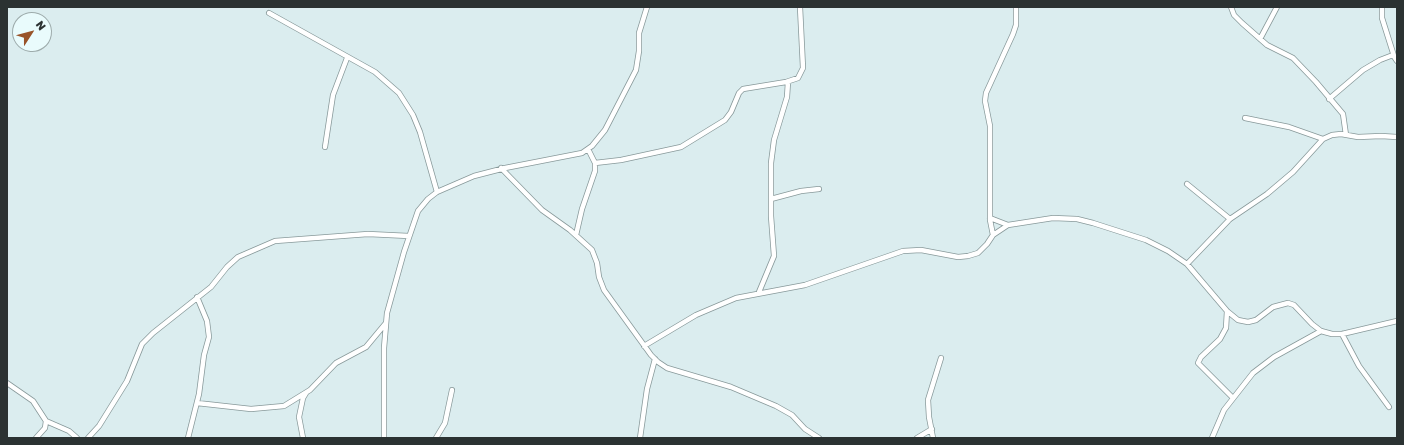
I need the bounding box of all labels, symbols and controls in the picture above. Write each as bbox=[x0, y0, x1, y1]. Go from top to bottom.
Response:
north arrow bbox=[12, 12, 52, 52]
text: N bbox=[34, 18, 49, 32]

